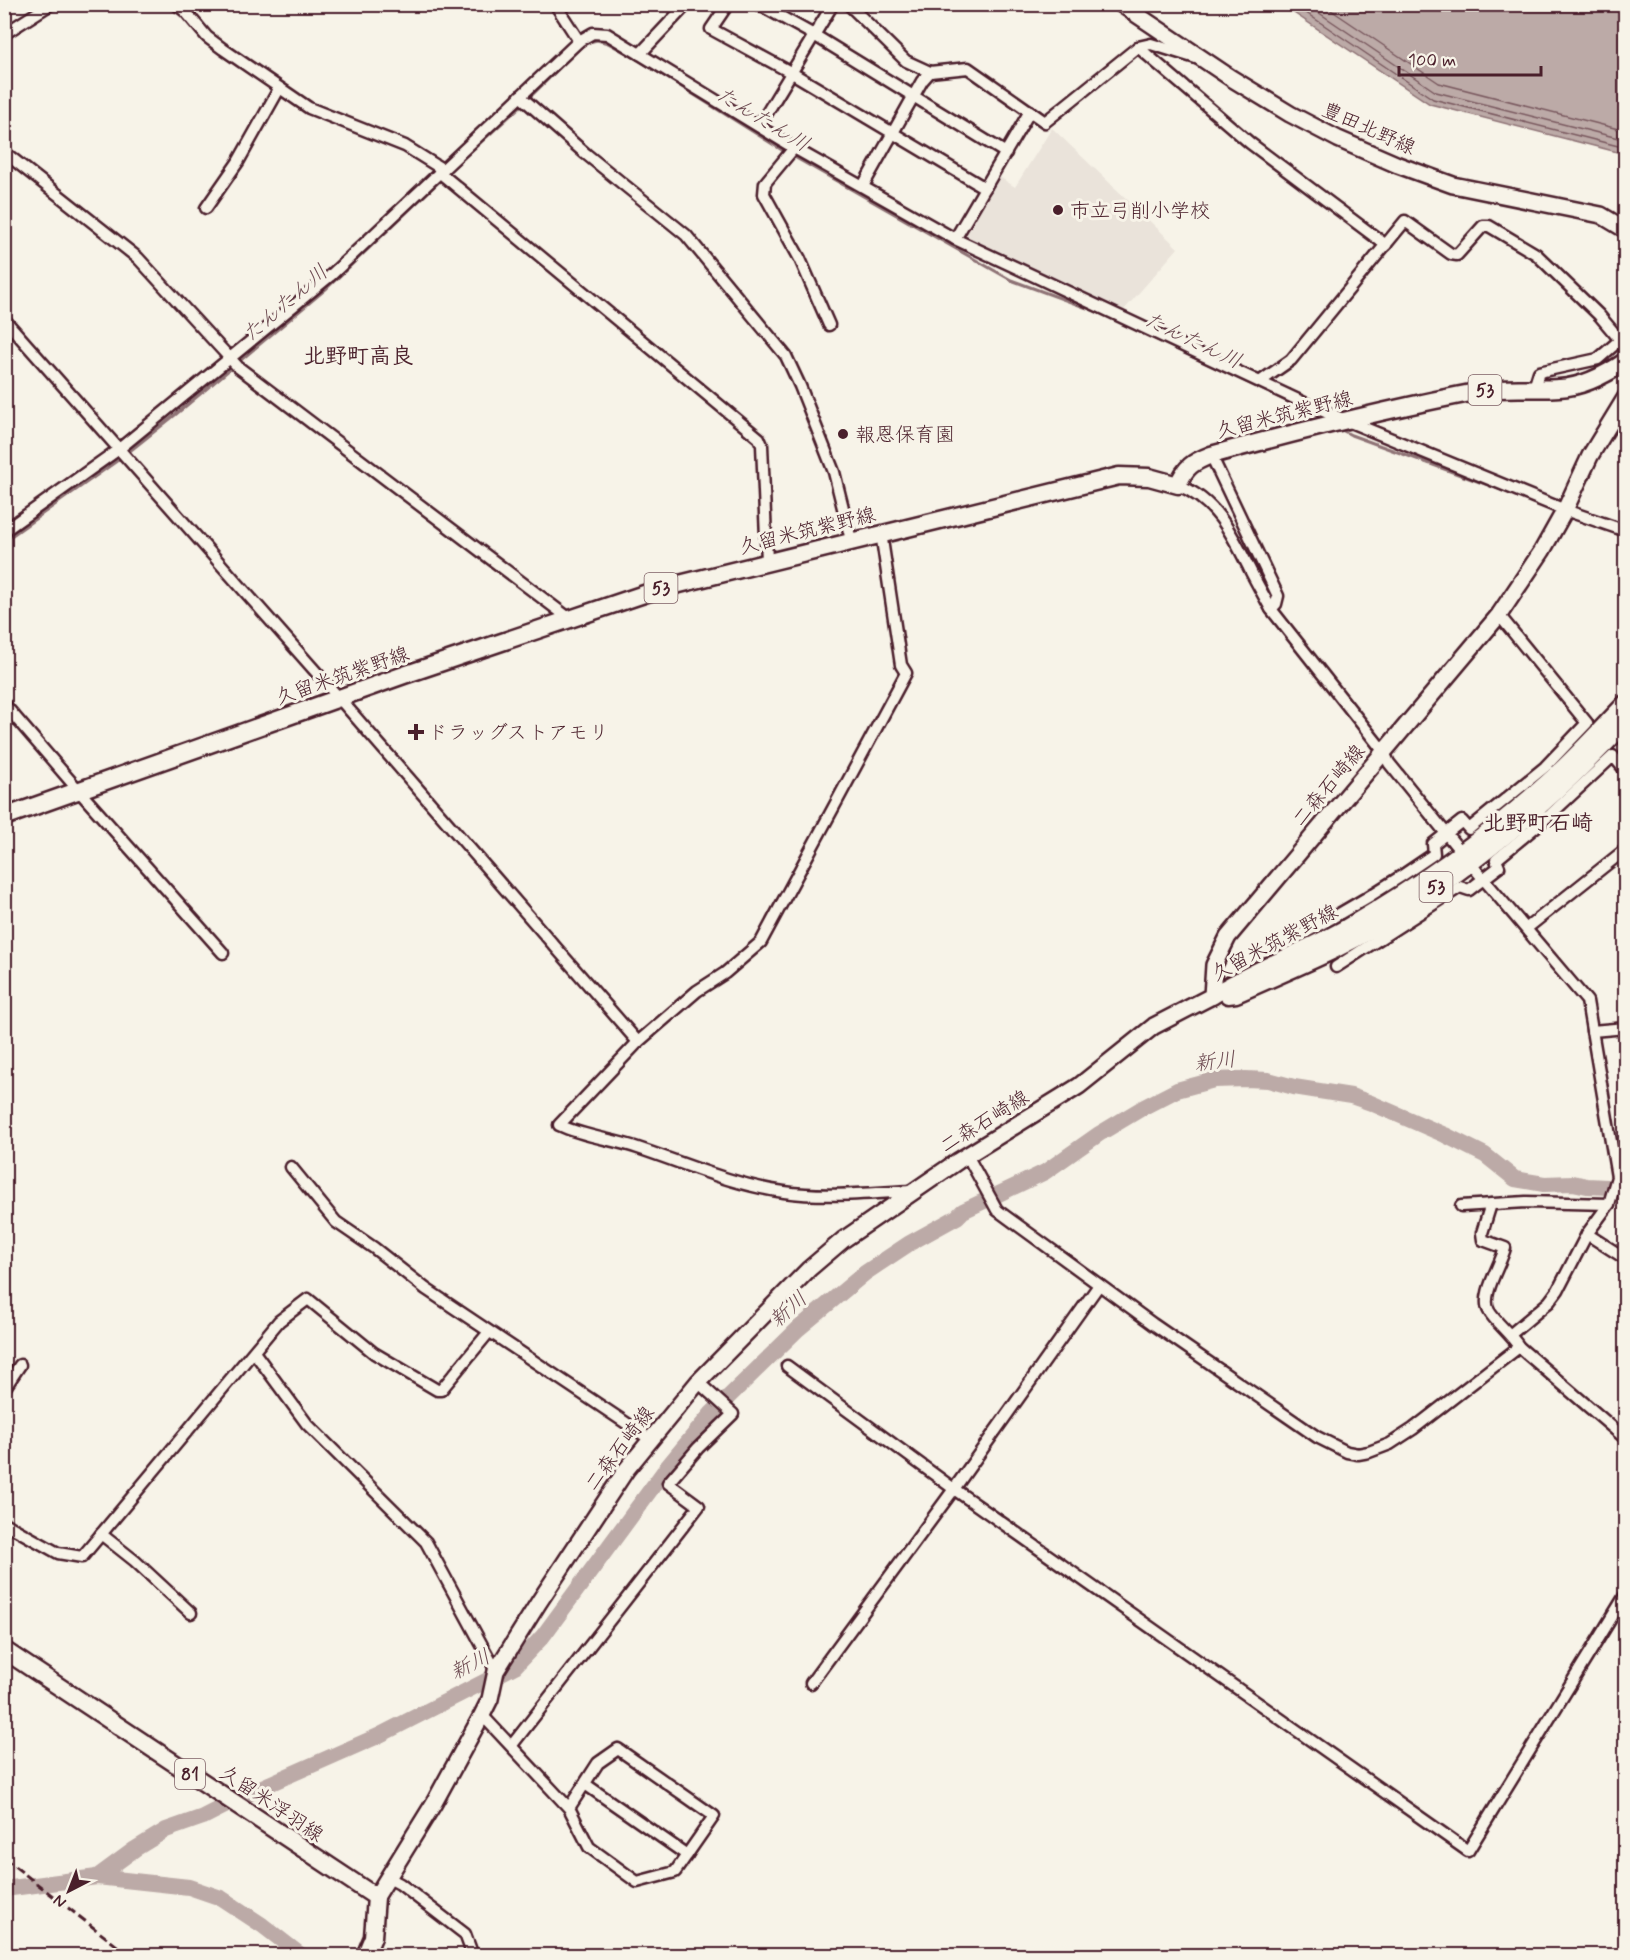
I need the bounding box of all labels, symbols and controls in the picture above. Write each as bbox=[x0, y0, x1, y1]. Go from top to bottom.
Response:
scale bar bbox=[1399, 39, 1542, 77]
text: 100 m bbox=[1408, 49, 1456, 73]
water label: たんたん川 bbox=[710, 81, 815, 159]
street label: 豊田北野線 bbox=[1317, 97, 1420, 162]
place label: 市立弓削小学校 bbox=[1070, 198, 1210, 225]
marker: 市立弓削小学校 bbox=[1051, 203, 1065, 217]
water label: たんたん川 bbox=[237, 259, 334, 349]
water label: たんたん川 bbox=[1139, 306, 1246, 376]
district label: 北野町高良 bbox=[303, 343, 413, 371]
road number: 53 bbox=[1468, 375, 1502, 405]
street label: 久留米筑紫野線 bbox=[1213, 385, 1356, 445]
place label: 報恩保育園 bbox=[855, 422, 955, 449]
marker: 報恩保育園 bbox=[836, 427, 850, 441]
street label: 久留米筑紫野線 bbox=[736, 501, 879, 561]
road number: 53 bbox=[644, 573, 678, 603]
street label: 久留米筑紫野線 bbox=[272, 641, 413, 712]
place label: ドラッグストアモリ bbox=[428, 720, 608, 747]
marker: ドラッグストアモリ bbox=[409, 725, 423, 739]
street label: 二森石崎線 bbox=[1287, 739, 1372, 833]
district label: 北野町石崎 bbox=[1483, 810, 1593, 838]
road number: 53 bbox=[1420, 872, 1452, 902]
street label: 久留米筑紫野線 bbox=[1207, 899, 1343, 988]
water label: 新川 bbox=[1193, 1046, 1238, 1078]
street label: 二森石崎線 bbox=[935, 1084, 1034, 1160]
water label: 新川 bbox=[764, 1285, 814, 1334]
street label: 二森石崎線 bbox=[579, 1401, 661, 1497]
water label: 新川 bbox=[445, 1643, 496, 1687]
road number: 81 bbox=[175, 1759, 205, 1789]
street label: 久留米浮羽線 bbox=[214, 1759, 328, 1849]
north arrow bbox=[39, 1861, 99, 1921]
text: N bbox=[49, 1890, 71, 1912]

